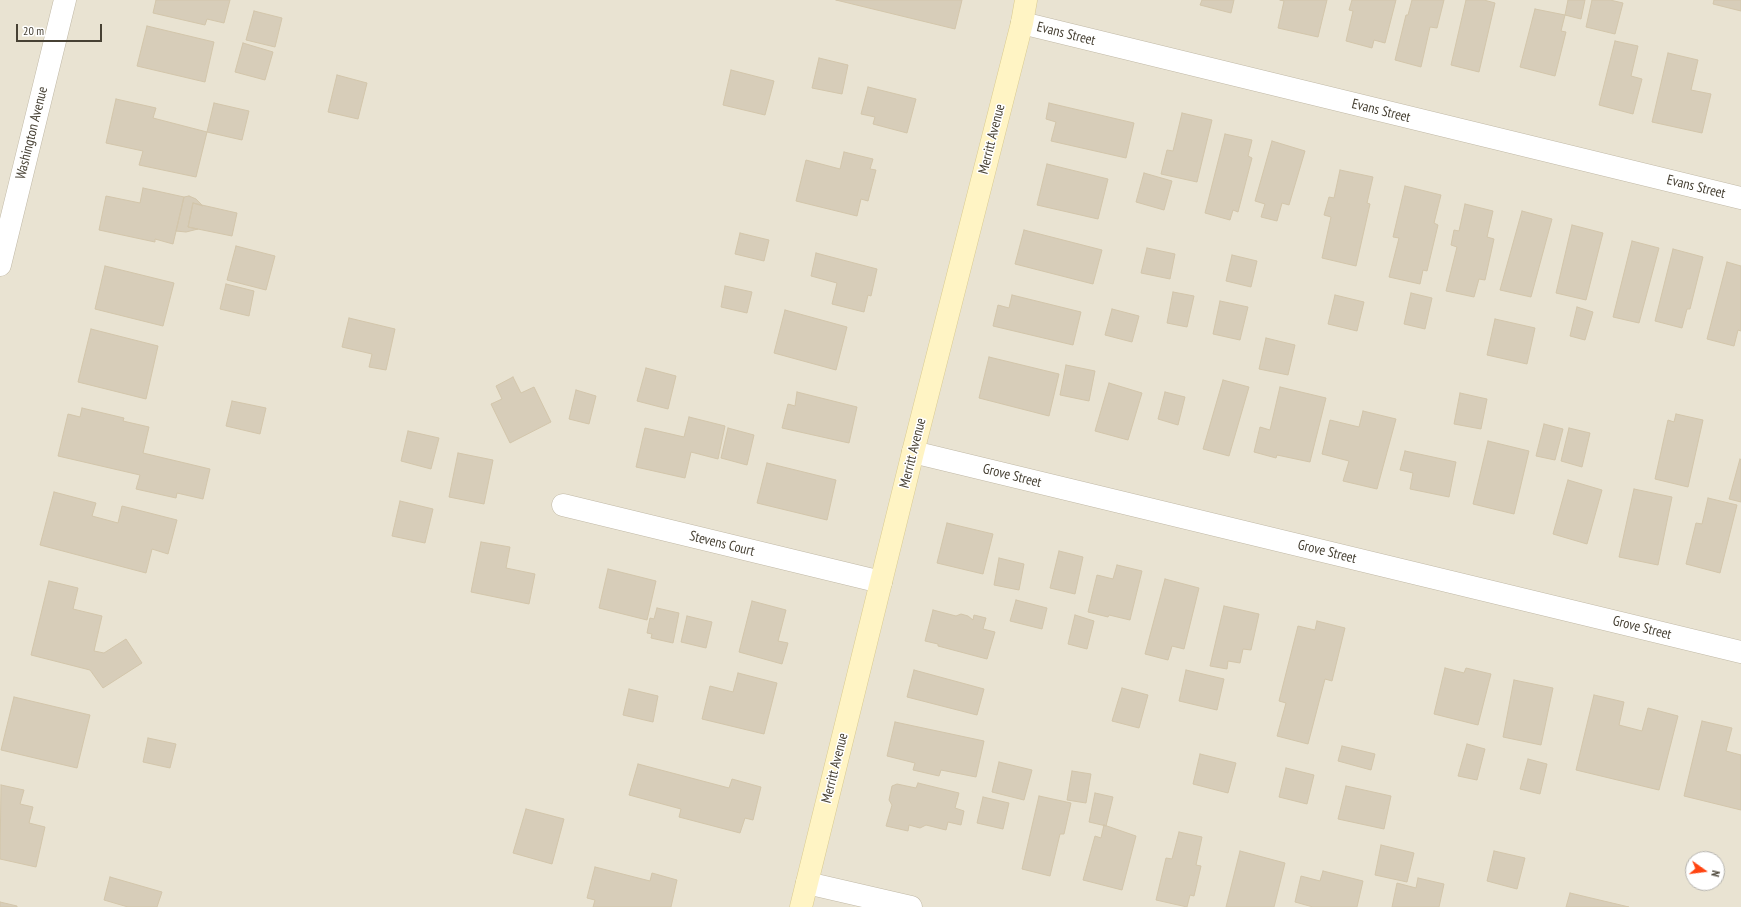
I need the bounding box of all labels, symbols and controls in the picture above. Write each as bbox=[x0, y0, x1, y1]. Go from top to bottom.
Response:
scale bar bbox=[18, 16, 104, 42]
street label: Evans Street bbox=[1035, 19, 1097, 49]
text: 20 m bbox=[23, 23, 44, 38]
street label: Washington Avenue bbox=[12, 85, 52, 181]
street label: Evans Street bbox=[1350, 96, 1412, 126]
street label: Merritt Avenue bbox=[975, 102, 1009, 176]
street label: Evans Street bbox=[1665, 172, 1727, 202]
street label: Merritt Avenue bbox=[896, 416, 930, 490]
street label: Grove Street bbox=[981, 461, 1043, 491]
street label: Stevens Court bbox=[688, 528, 756, 560]
street label: Grove Street bbox=[1296, 537, 1358, 567]
street label: Grove Street bbox=[1611, 613, 1673, 643]
street label: Merritt Avenue bbox=[818, 731, 852, 805]
north arrow bbox=[1685, 851, 1725, 891]
text: N bbox=[1708, 869, 1723, 878]

